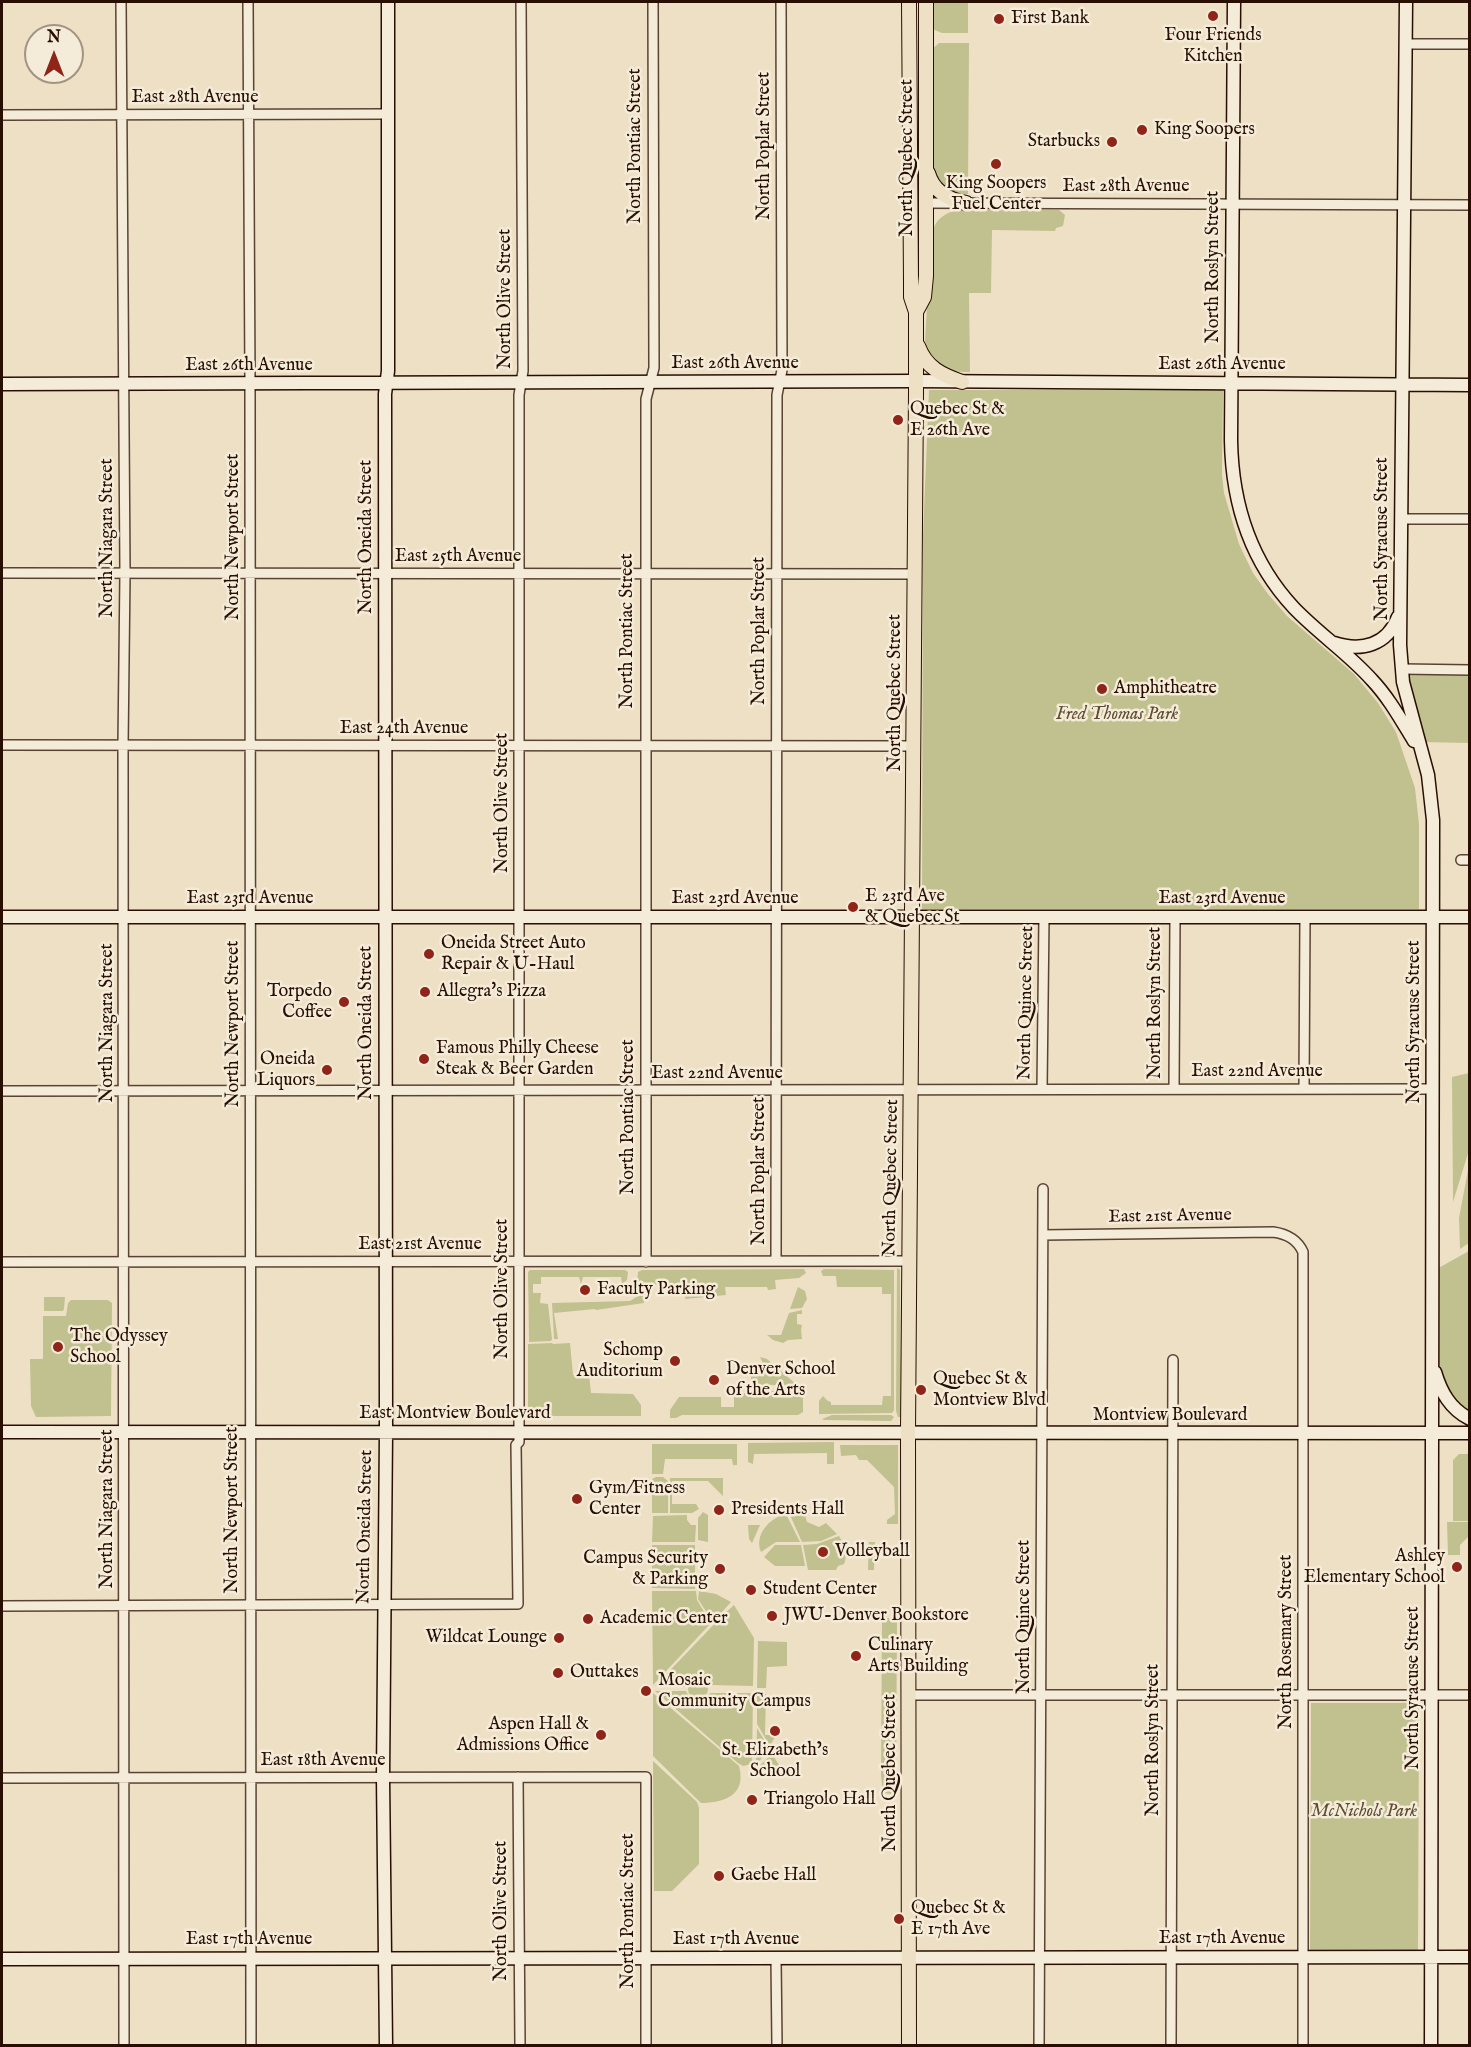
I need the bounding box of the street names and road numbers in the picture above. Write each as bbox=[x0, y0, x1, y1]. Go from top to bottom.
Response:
street label: North Pontiac Street bbox=[625, 68, 647, 224]
street label: North Poplar Street bbox=[754, 72, 776, 220]
street label: North Quebec Street bbox=[897, 79, 919, 237]
street label: East 28th Avenue bbox=[132, 87, 258, 109]
street label: East 28th Avenue bbox=[1063, 176, 1189, 198]
street label: North Roslyn Street bbox=[1203, 191, 1225, 343]
street label: North Olive Street bbox=[495, 229, 517, 369]
street label: East 26th Avenue bbox=[671, 353, 799, 375]
street label: East 26th Avenue bbox=[1158, 354, 1286, 376]
street label: East 26th Avenue bbox=[185, 355, 313, 377]
street label: North Newport Street bbox=[223, 453, 245, 621]
street label: North Syracuse Street bbox=[1372, 457, 1394, 621]
street label: North Niagara Street bbox=[97, 458, 119, 618]
street label: North Oneida Street bbox=[356, 460, 378, 614]
street label: East 25th Avenue bbox=[395, 546, 521, 568]
street label: North Pontiac Street bbox=[617, 553, 639, 709]
street label: North Poplar Street bbox=[749, 557, 771, 705]
street label: North Quebec Street bbox=[885, 614, 907, 772]
street label: East 24th Avenue bbox=[340, 718, 468, 740]
street label: North Olive Street bbox=[492, 733, 514, 873]
street label: East 23rd Avenue bbox=[187, 888, 313, 910]
street label: East 23rd Avenue bbox=[672, 888, 798, 910]
street label: East 23rd Avenue bbox=[1159, 888, 1285, 910]
street label: North Quince Street bbox=[1015, 926, 1039, 1080]
street label: North Roslyn Street bbox=[1145, 927, 1167, 1079]
street label: North Newport Street bbox=[223, 940, 245, 1108]
street label: North Syracuse Street bbox=[1404, 940, 1426, 1104]
street label: North Niagara Street bbox=[97, 943, 119, 1103]
street label: North Oneida Street bbox=[356, 946, 378, 1100]
street label: North Pontiac Street bbox=[618, 1039, 640, 1195]
street label: East 22nd Avenue bbox=[1191, 1061, 1323, 1083]
street label: East 22nd Avenue bbox=[651, 1063, 783, 1085]
street label: North Poplar Street bbox=[749, 1097, 771, 1245]
street label: North Quebec Street bbox=[880, 1099, 904, 1257]
street label: East 21st Avenue bbox=[1108, 1205, 1232, 1229]
street label: North Olive Street bbox=[492, 1219, 514, 1359]
street label: East 21st Avenue bbox=[358, 1234, 482, 1256]
street label: East Montview Boulevard bbox=[359, 1403, 551, 1425]
street label: Montview Boulevard bbox=[1093, 1405, 1247, 1427]
street label: North Newport Street bbox=[222, 1426, 244, 1594]
street label: North Niagara Street bbox=[97, 1429, 119, 1589]
street label: North Oneida Street bbox=[354, 1450, 378, 1604]
street label: North Quince Street bbox=[1014, 1540, 1036, 1694]
street label: North Rosemary Street bbox=[1276, 1555, 1298, 1729]
street label: North Syracuse Street bbox=[1403, 1606, 1425, 1770]
street label: North Roslyn Street bbox=[1143, 1664, 1165, 1816]
street label: North Quebec Street bbox=[880, 1694, 902, 1852]
street label: East 18th Avenue bbox=[260, 1750, 386, 1772]
street label: North Pontiac Street bbox=[618, 1833, 640, 1989]
street label: North Olive Street bbox=[491, 1841, 513, 1981]
street label: East 17th Avenue bbox=[1159, 1928, 1285, 1950]
street label: East 17th Avenue bbox=[186, 1929, 312, 1951]
street label: East 17th Avenue bbox=[673, 1929, 799, 1951]

